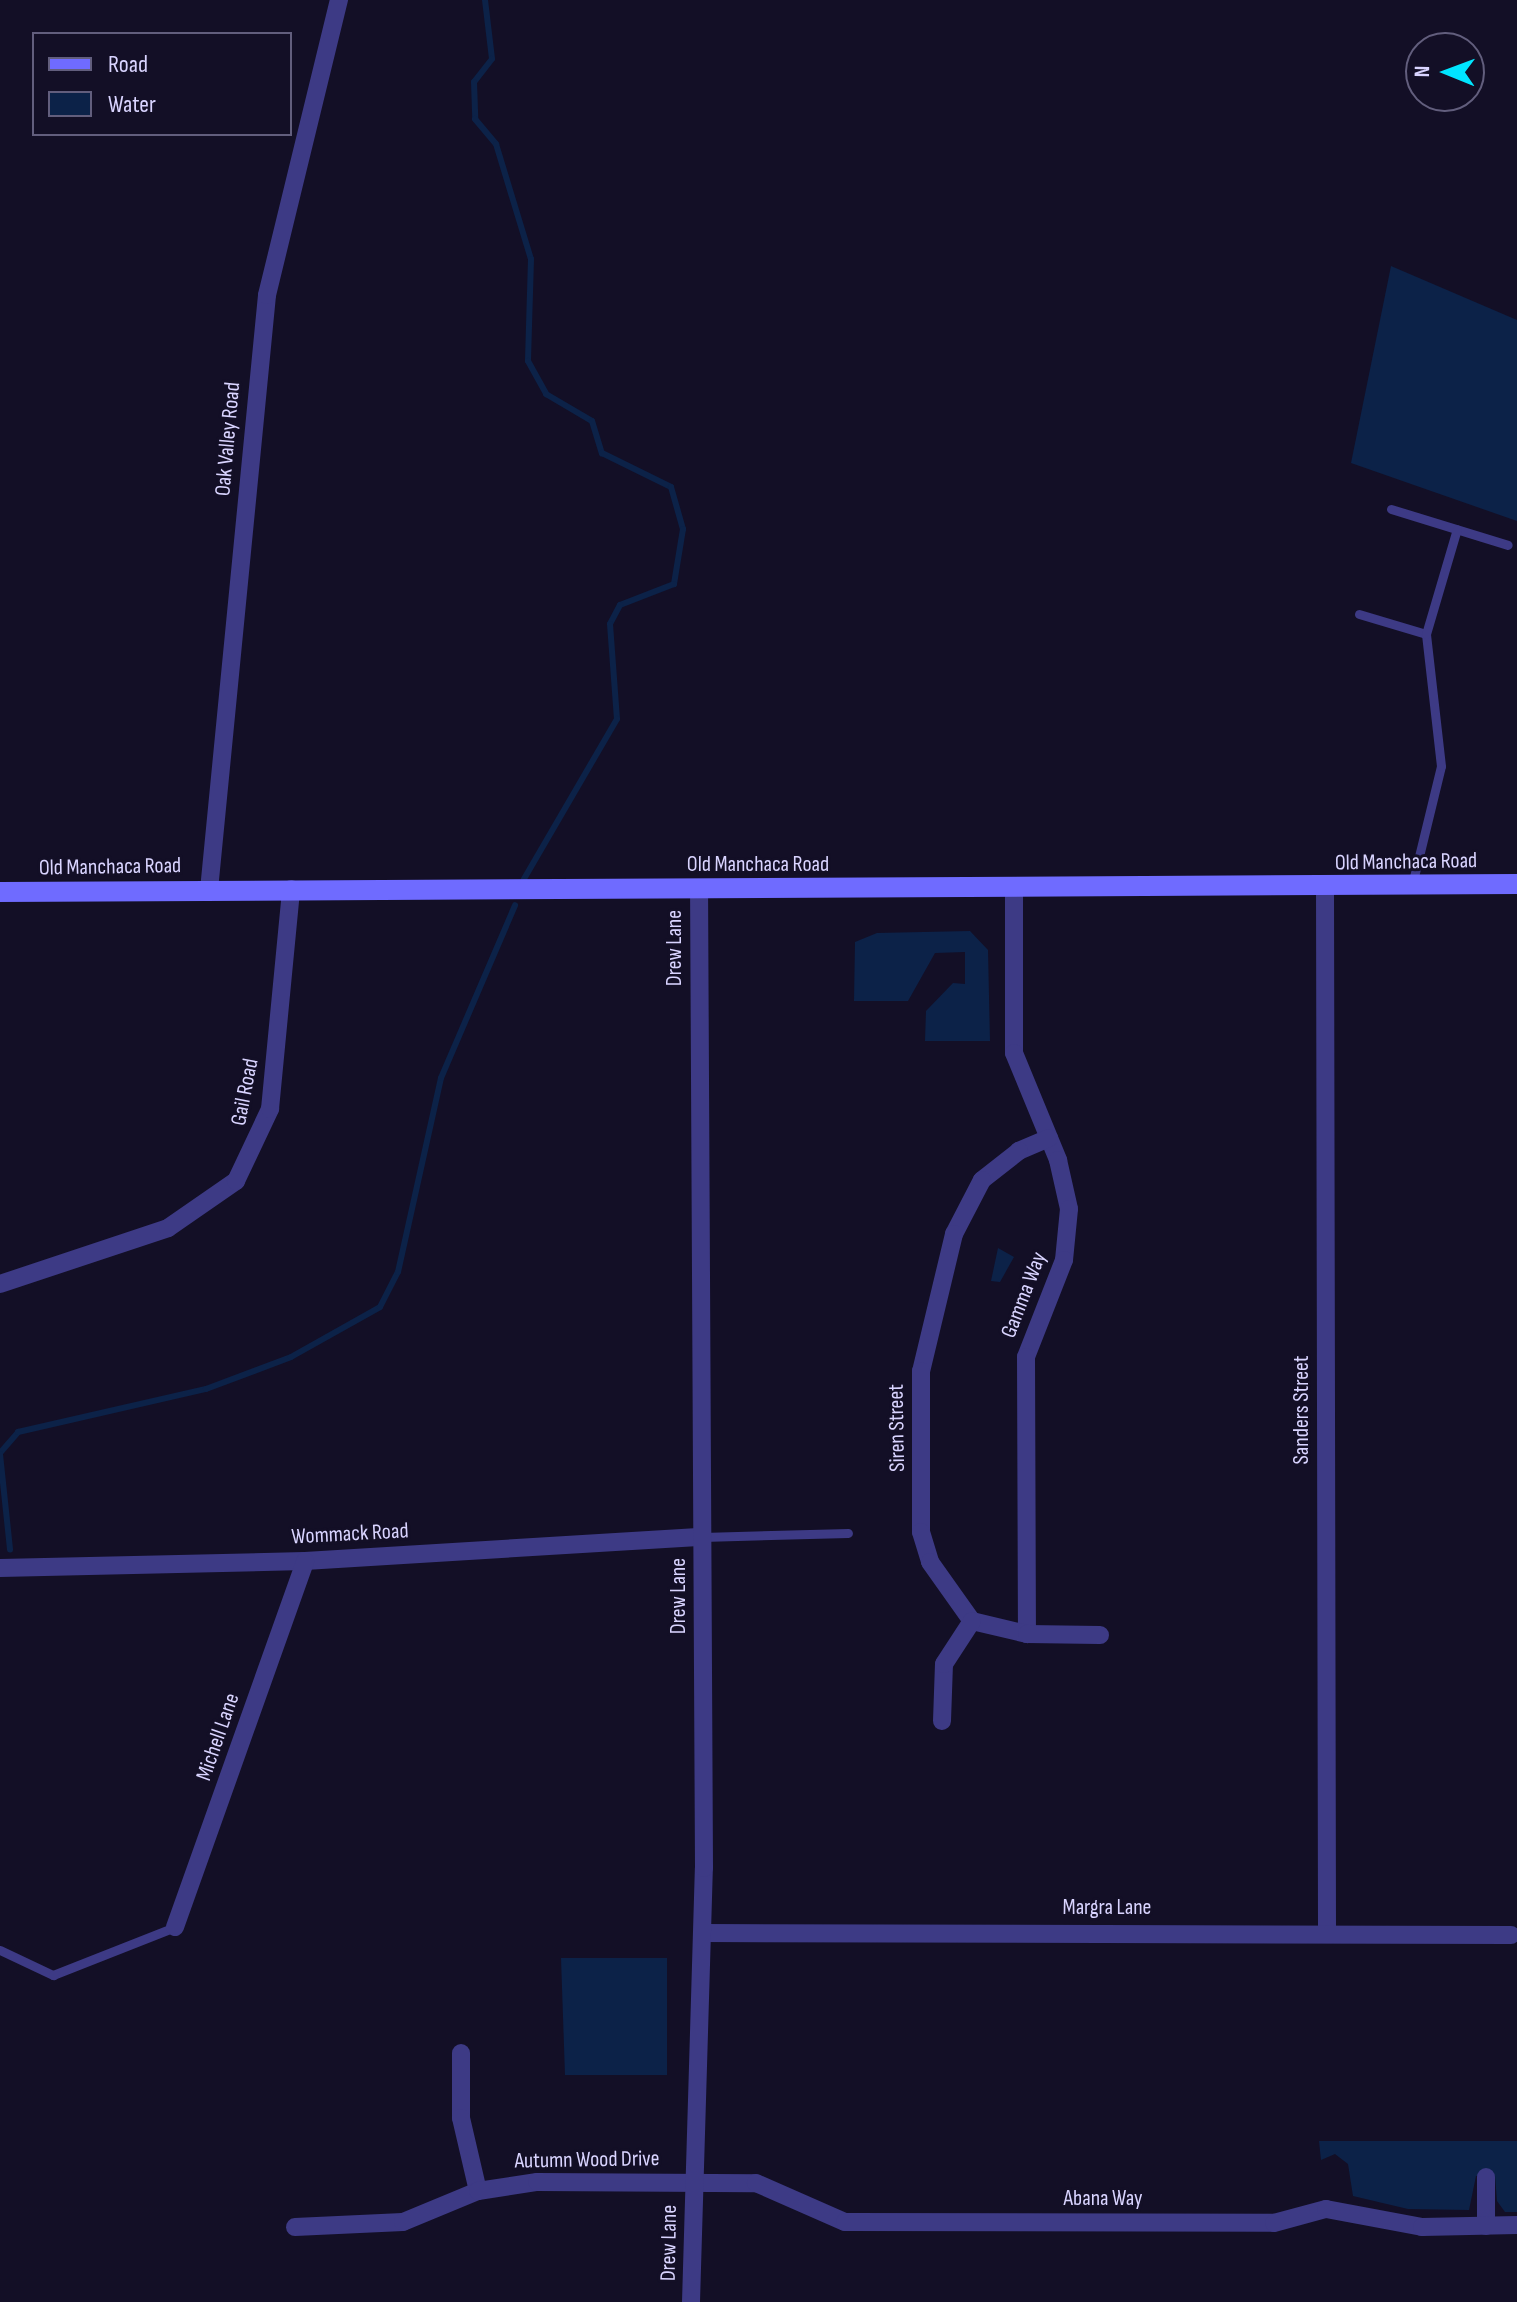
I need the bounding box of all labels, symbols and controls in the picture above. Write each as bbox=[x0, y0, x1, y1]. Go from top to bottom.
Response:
legend bbox=[32, 32, 292, 136]
north arrow bbox=[1405, 32, 1485, 112]
text: Road bbox=[108, 50, 148, 79]
text: N bbox=[1409, 65, 1436, 78]
text: Water bbox=[108, 90, 156, 119]
street label: Oak Valley Road bbox=[210, 381, 246, 497]
street label: Old Manchaca Road bbox=[1335, 848, 1477, 876]
street label: Old Manchaca Road bbox=[687, 852, 829, 878]
street label: Old Manchaca Road bbox=[39, 853, 181, 881]
street label: Drew Lane bbox=[662, 910, 688, 986]
street label: Gail Road bbox=[226, 1056, 264, 1128]
street label: Gamma Way bbox=[996, 1248, 1052, 1342]
street label: Sanders Street bbox=[1289, 1355, 1315, 1465]
street label: Siren Street bbox=[883, 1384, 911, 1472]
street label: Wommack Road bbox=[291, 1518, 409, 1550]
street label: Drew Lane bbox=[666, 1558, 692, 1634]
street label: Michell Lane bbox=[191, 1690, 245, 1784]
street label: Margra Lane bbox=[1063, 1895, 1151, 1921]
street label: Autumn Wood Drive bbox=[514, 2146, 660, 2174]
street label: Abana Way bbox=[1063, 2186, 1143, 2212]
street label: Drew Lane bbox=[655, 2205, 683, 2281]

